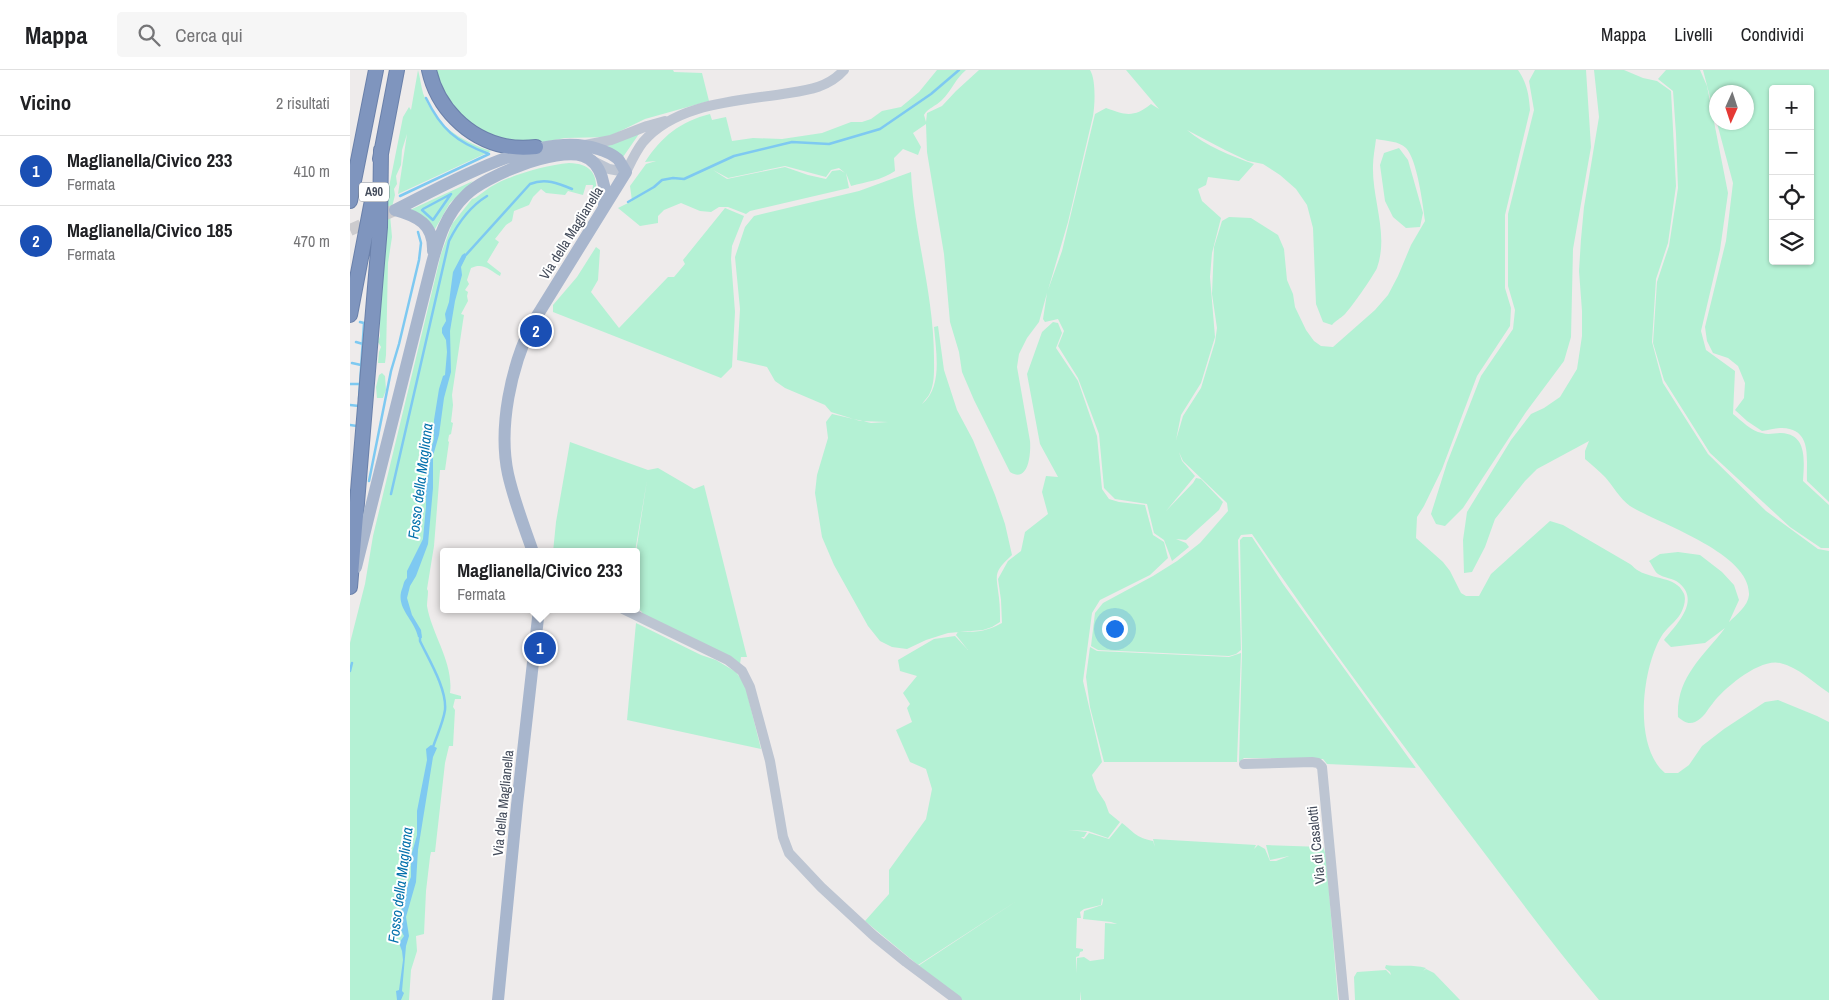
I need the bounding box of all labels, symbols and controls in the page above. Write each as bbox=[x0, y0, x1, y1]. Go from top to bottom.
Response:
search box bbox=[117, 12, 467, 57]
text: Mappa bbox=[25, 19, 87, 51]
icon: search bbox=[135, 21, 163, 49]
text: Cerca qui bbox=[175, 22, 243, 48]
text: Mappa bbox=[1601, 22, 1646, 47]
text: Livelli bbox=[1674, 22, 1713, 47]
text: Condividi bbox=[1741, 22, 1804, 47]
north arrow bbox=[1709, 85, 1754, 130]
map controls bbox=[1769, 85, 1814, 265]
button: + bbox=[1769, 85, 1814, 130]
text: Vicino bbox=[20, 88, 71, 117]
text: 2 risultati bbox=[276, 92, 330, 114]
button: − bbox=[1769, 130, 1814, 175]
text: Maglianella/Civico 233 bbox=[67, 147, 232, 173]
text: 1 bbox=[32, 160, 40, 182]
text: 410 m bbox=[294, 160, 330, 182]
text: Fermata bbox=[67, 173, 115, 195]
button: locate bbox=[1769, 175, 1814, 220]
road number: A90 bbox=[359, 182, 389, 202]
street label: Via della Maglianella bbox=[535, 183, 607, 283]
text: Maglianella/Civico 185 bbox=[67, 217, 232, 243]
button: layers bbox=[1769, 220, 1814, 265]
text: 2 bbox=[32, 230, 40, 252]
text: 470 m bbox=[294, 230, 330, 252]
text: Fermata bbox=[67, 243, 115, 265]
pin: 2 bbox=[520, 312, 552, 350]
water label: Fosso della Magliana bbox=[402, 422, 438, 540]
popup bbox=[440, 548, 640, 613]
text: Maglianella/Civico 233 bbox=[457, 557, 623, 583]
text: Fermata bbox=[457, 583, 506, 605]
your location bbox=[1102, 616, 1128, 642]
pin: 1 bbox=[524, 629, 556, 667]
street label: Via della Maglianella bbox=[488, 749, 518, 857]
street label: Via di Casalotti bbox=[1303, 805, 1329, 885]
water label: Fosso della Magliana bbox=[382, 826, 418, 944]

